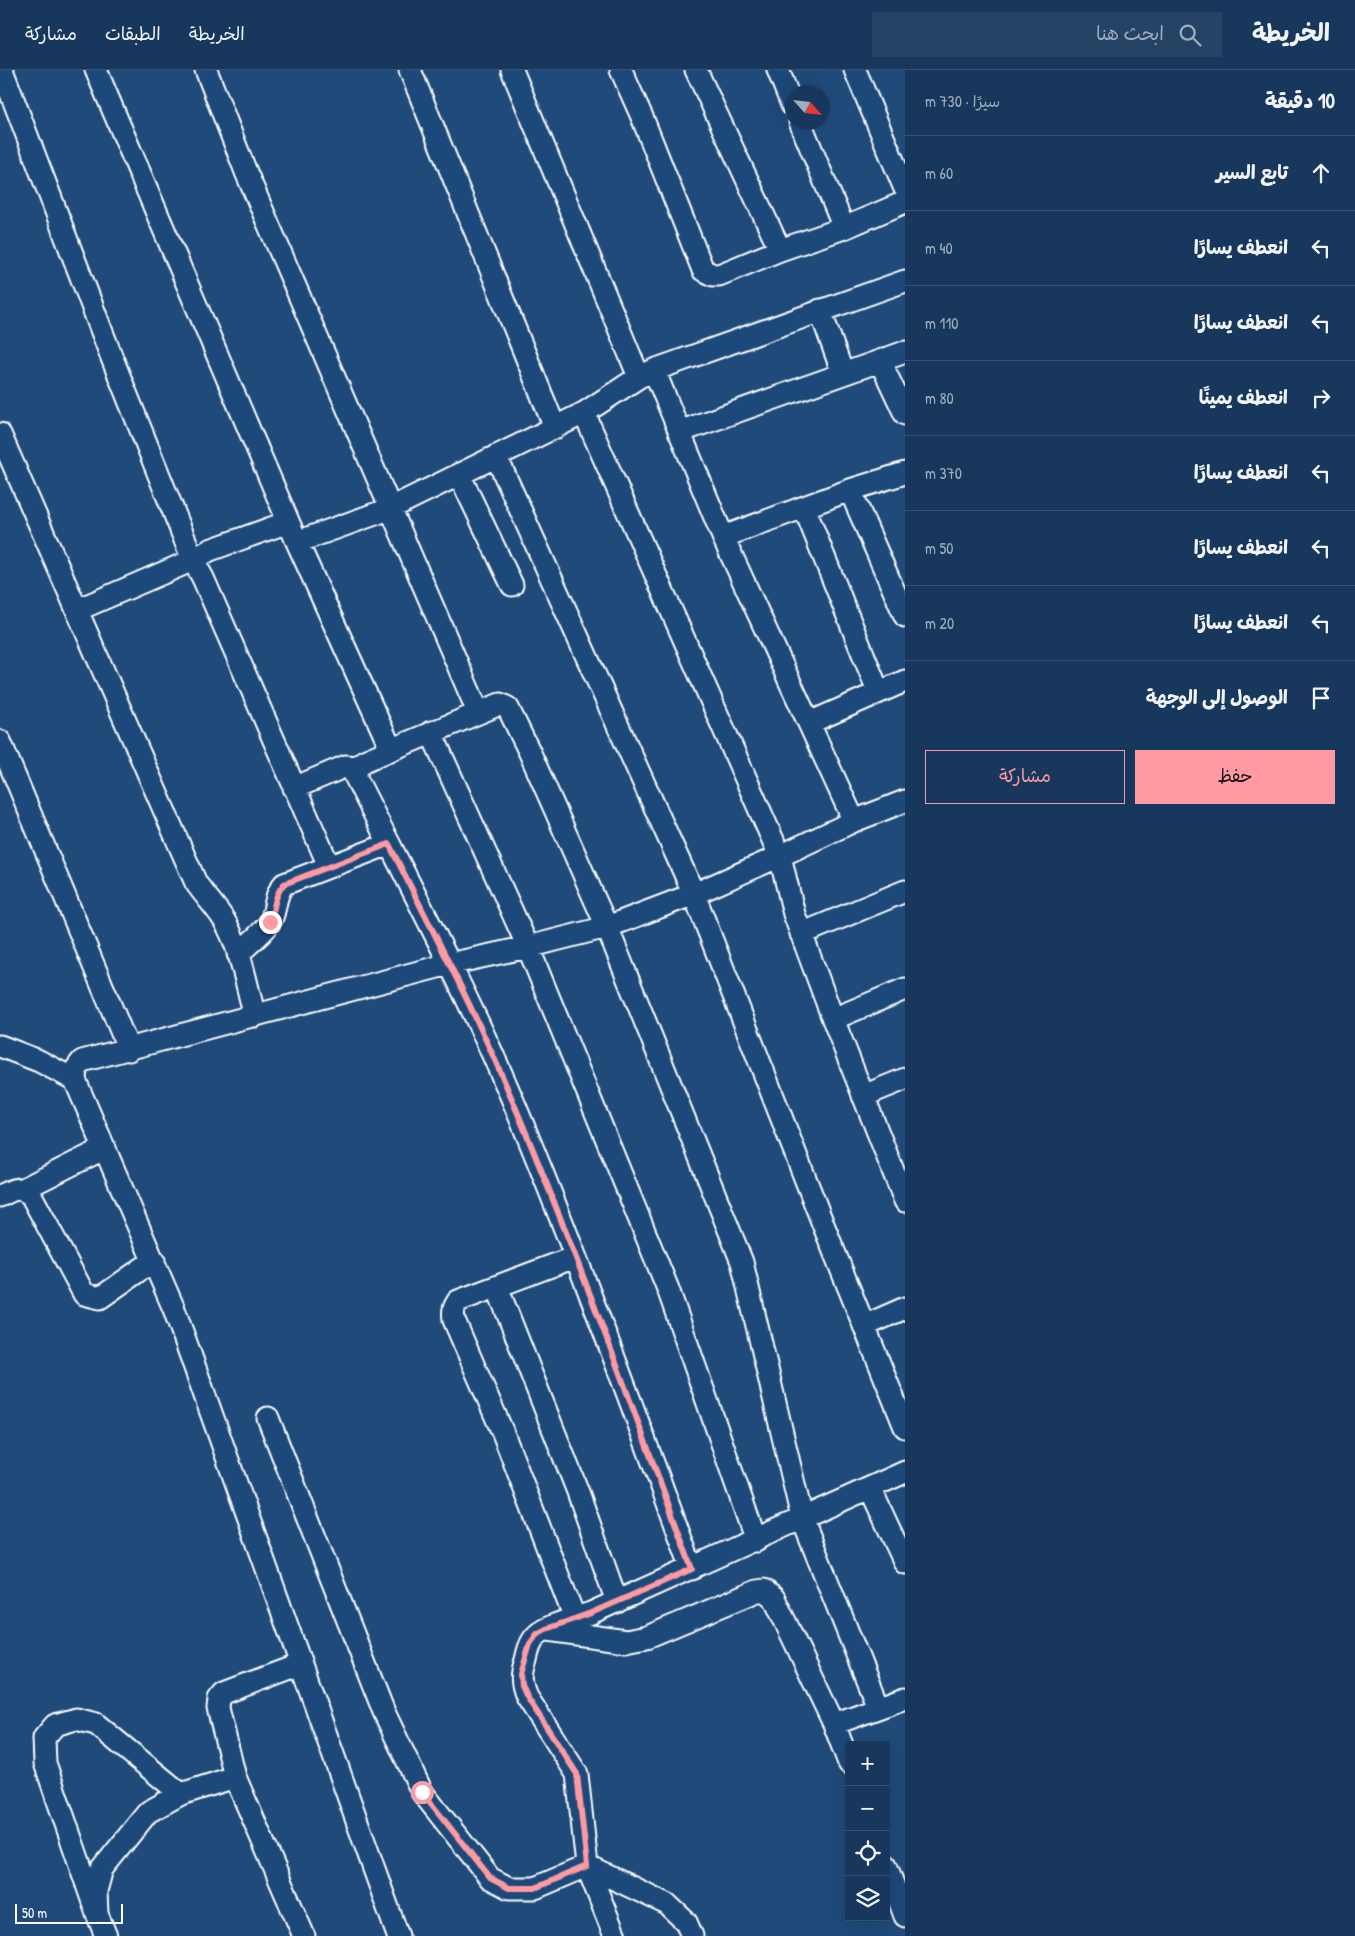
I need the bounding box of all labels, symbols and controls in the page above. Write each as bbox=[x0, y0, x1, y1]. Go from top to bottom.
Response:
search box bbox=[872, 12, 1222, 57]
text: الخريطة bbox=[1252, 16, 1330, 48]
text: ابحث هنا bbox=[1096, 20, 1164, 46]
text: مشاركة bbox=[25, 21, 77, 46]
text: الطبقات bbox=[105, 21, 161, 46]
text: الخريطة bbox=[189, 21, 245, 46]
icon: search bbox=[1176, 21, 1204, 49]
north arrow bbox=[785, 85, 830, 130]
text: 10 دقيقة bbox=[1265, 86, 1335, 115]
text: سيرًا · 730 m bbox=[925, 90, 1000, 112]
text: تابع السير bbox=[1216, 159, 1288, 185]
icon: ahead bbox=[1307, 159, 1335, 187]
text: 60 m bbox=[925, 162, 953, 184]
text: انعطف يسارًا bbox=[1194, 234, 1288, 260]
icon: left bbox=[1307, 234, 1335, 262]
text: 40 m bbox=[925, 237, 953, 259]
text: انعطف يسارًا bbox=[1194, 309, 1288, 335]
icon: left bbox=[1307, 309, 1335, 337]
text: 110 m bbox=[925, 312, 958, 334]
text: انعطف يمينًا bbox=[1199, 384, 1288, 410]
icon: right bbox=[1307, 384, 1335, 412]
text: 80 m bbox=[925, 387, 954, 409]
text: انعطف يسارًا bbox=[1194, 459, 1288, 485]
icon: left bbox=[1307, 459, 1335, 487]
text: 370 m bbox=[925, 462, 962, 484]
text: انعطف يسارًا bbox=[1194, 534, 1288, 560]
icon: left bbox=[1307, 534, 1335, 562]
text: 50 m bbox=[925, 537, 954, 559]
text: انعطف يسارًا bbox=[1194, 609, 1288, 635]
icon: left bbox=[1307, 609, 1335, 637]
text: 20 m bbox=[925, 612, 954, 634]
text: الوصول إلى الوجهة bbox=[1146, 684, 1288, 710]
icon: arrive bbox=[1307, 684, 1335, 712]
button: مشاركة bbox=[925, 750, 1125, 804]
button: حفظ bbox=[1135, 750, 1335, 804]
route end bbox=[259, 911, 282, 934]
map controls bbox=[845, 1741, 890, 1921]
button: + bbox=[845, 1741, 890, 1786]
route start bbox=[411, 1781, 434, 1804]
button: − bbox=[845, 1786, 890, 1831]
button: locate bbox=[845, 1831, 890, 1876]
button: layers bbox=[845, 1876, 890, 1921]
scale bar bbox=[15, 1901, 122, 1924]
text: 50 m bbox=[22, 1903, 47, 1922]

